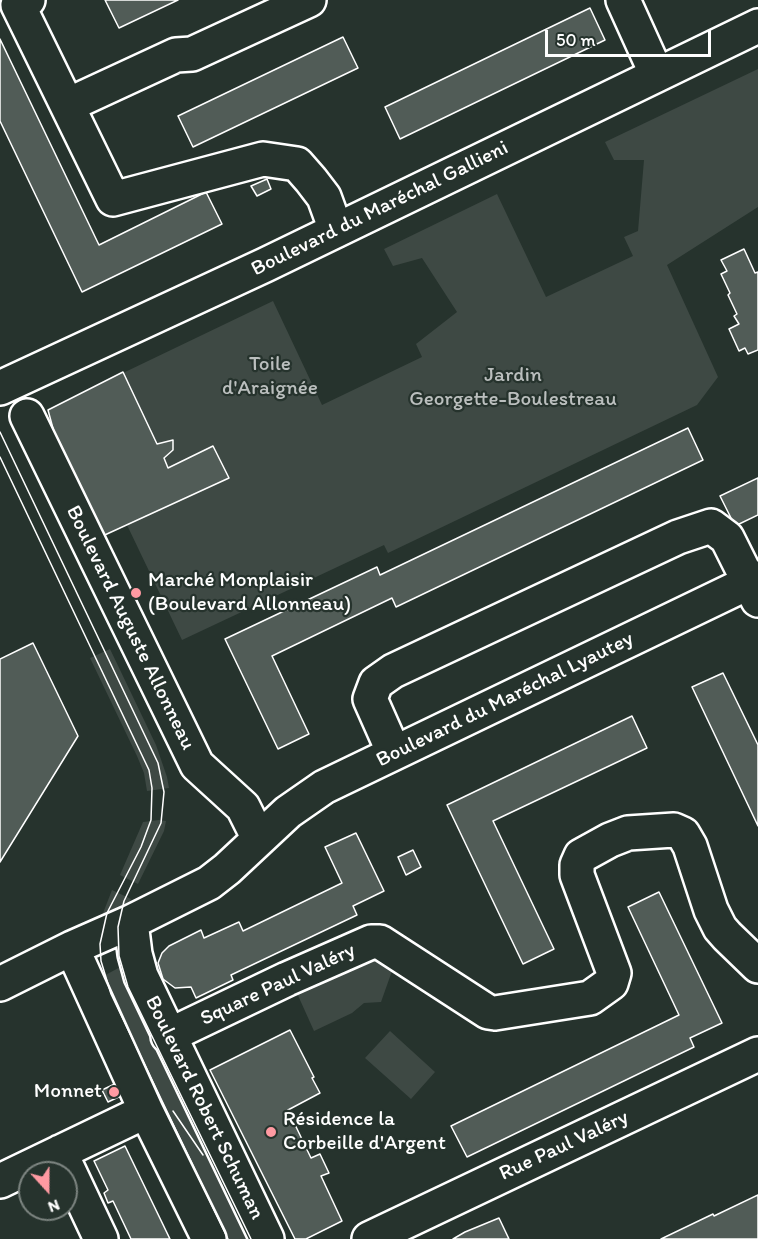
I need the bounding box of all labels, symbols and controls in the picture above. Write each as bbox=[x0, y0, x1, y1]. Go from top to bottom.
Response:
scale bar bbox=[548, 18, 714, 56]
text: 50 m bbox=[556, 29, 596, 51]
street label: Boulevard du Maréchal Gallieni bbox=[247, 136, 513, 282]
park label: Toile d'Araignée bbox=[222, 352, 318, 402]
park label: Jardin Georgette-Boulestreau bbox=[409, 363, 617, 413]
street label: Boulevard Auguste Allonneau bbox=[60, 502, 200, 754]
place label: Marché Monplaisir (Boulevard Allonneau) bbox=[148, 568, 351, 618]
marker: Marché Monplaisir (Boulevard Allonneau) bbox=[129, 586, 143, 600]
street label: Boulevard du Maréchal Lyautey bbox=[372, 627, 638, 773]
street label: Square Paul Valéry bbox=[197, 938, 359, 1032]
street label: Boulevard Robert Schuman bbox=[139, 992, 269, 1224]
place label: Monnet bbox=[34, 1079, 102, 1105]
marker: Monnet bbox=[107, 1085, 121, 1099]
street label: Rue Paul Valéry bbox=[495, 1105, 633, 1187]
place label: Résidence la Corbeille d'Argent bbox=[283, 1107, 446, 1157]
marker: Résidence la Corbeille d'Argent bbox=[264, 1125, 278, 1139]
north arrow bbox=[18, 1161, 78, 1221]
text: N bbox=[45, 1196, 62, 1217]

